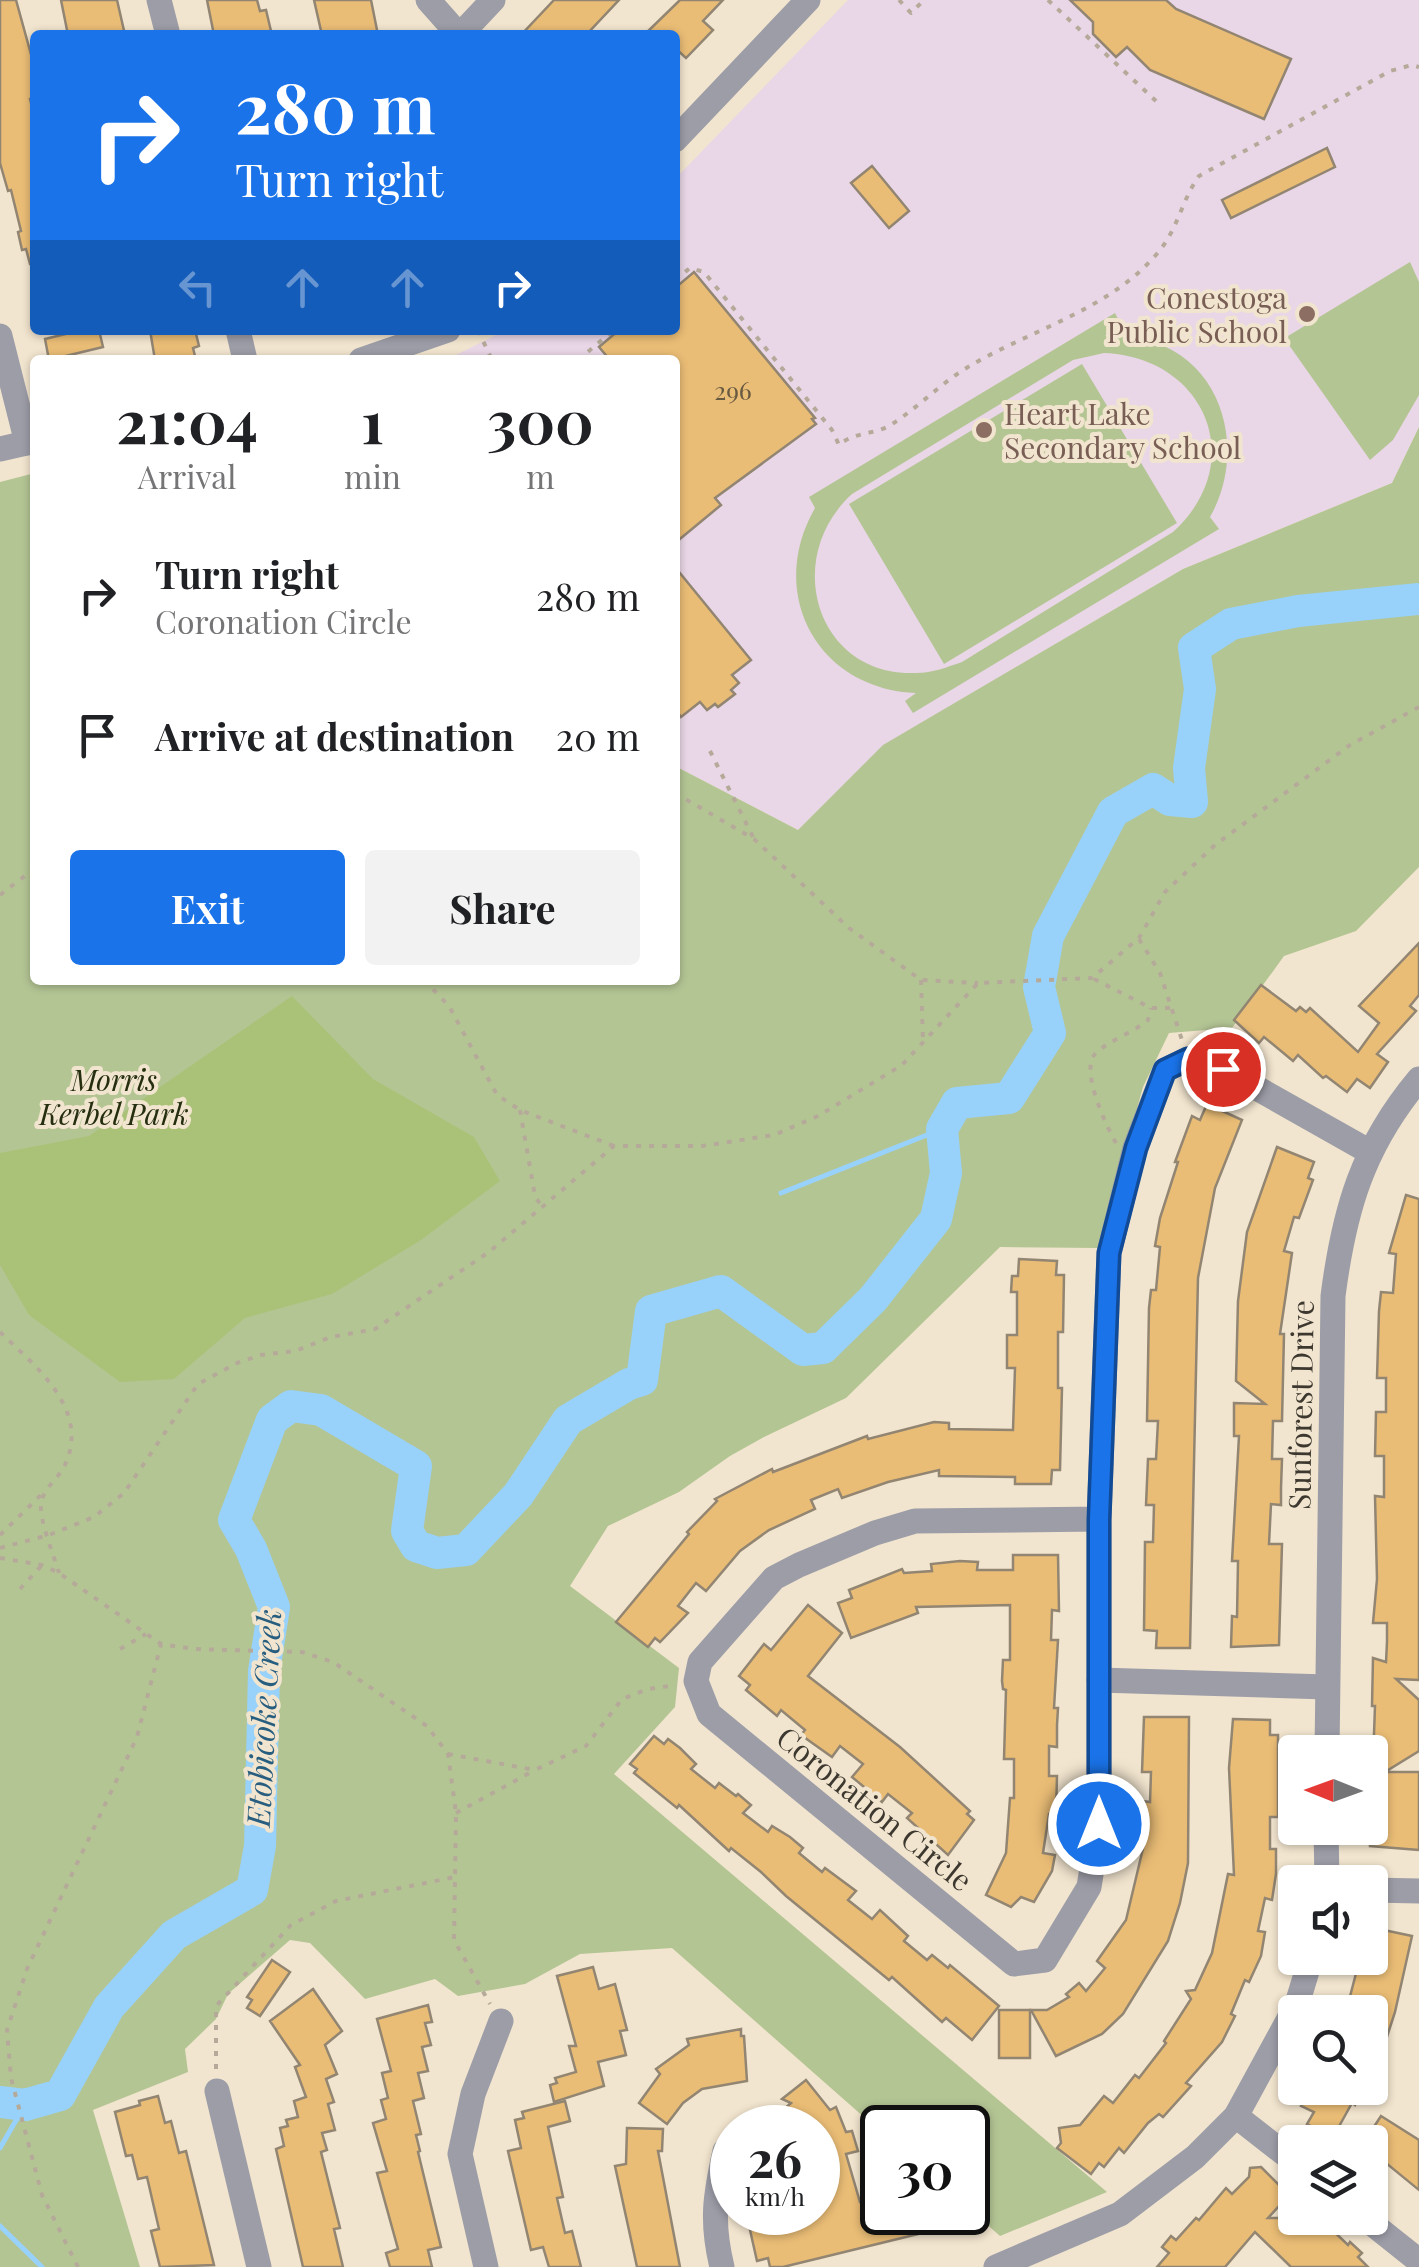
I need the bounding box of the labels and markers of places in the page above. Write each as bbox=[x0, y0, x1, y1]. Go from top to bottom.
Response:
place label: Conestoga Public School bbox=[1106, 277, 1287, 351]
marker: Conestoga Public School bbox=[1296, 303, 1318, 325]
place label: Heart Lake Secondary School bbox=[1004, 393, 1241, 467]
marker: Heart Lake Secondary School bbox=[973, 419, 995, 441]
pin bbox=[1181, 1027, 1266, 1112]

